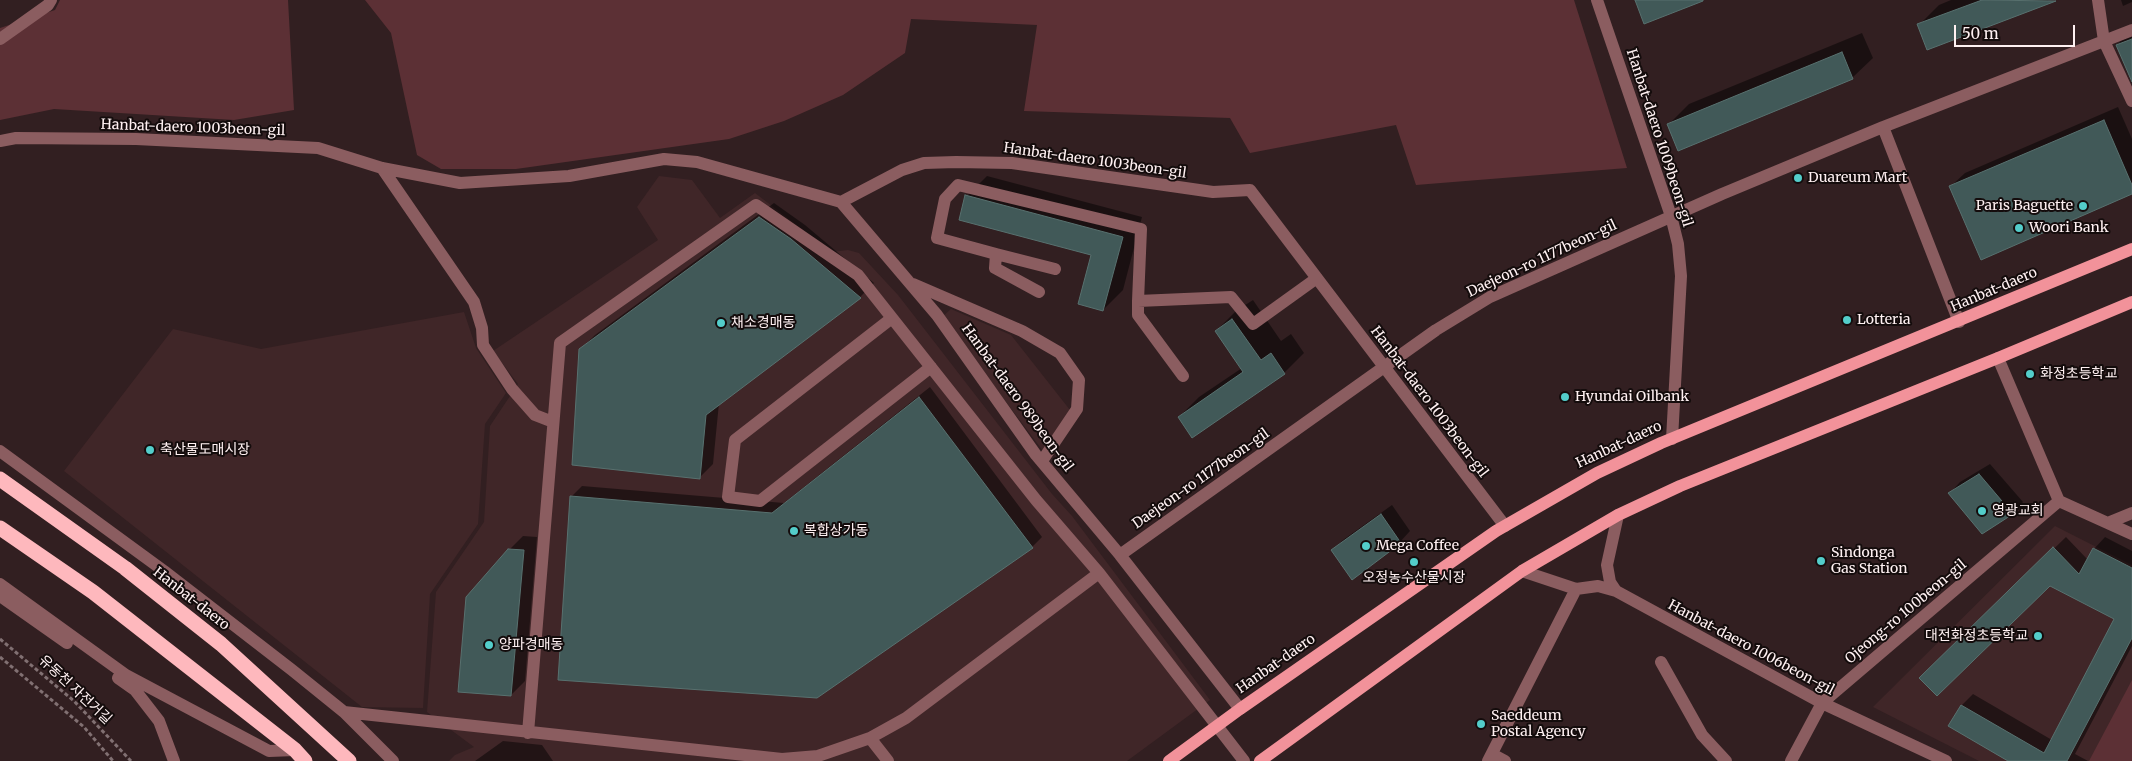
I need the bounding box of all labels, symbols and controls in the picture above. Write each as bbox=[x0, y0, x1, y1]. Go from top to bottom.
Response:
scale bar bbox=[1957, 15, 2078, 47]
text: 50 m bbox=[1962, 24, 1999, 43]
street label: Hanbat-daero 1009beon-gil bbox=[1622, 47, 1696, 229]
street label: Hanbat-daero 1003beon-gil bbox=[100, 116, 286, 140]
street label: Hanbat-daero 1003beon-gil bbox=[1002, 140, 1188, 182]
place label: Duareum Mart bbox=[1808, 170, 1907, 186]
marker: Duareum Mart bbox=[1792, 172, 1804, 184]
place label: Paris Baguette bbox=[1976, 198, 2073, 214]
marker: Paris Baguette bbox=[2077, 200, 2089, 212]
street label: Daejeon-ro 1177beon-gil bbox=[1464, 217, 1620, 301]
place label: Woori Bank bbox=[2029, 220, 2109, 236]
marker: Woori Bank bbox=[2013, 222, 2025, 234]
street label: Hanbat-daero bbox=[1948, 264, 2040, 316]
place label: Lotteria bbox=[1857, 312, 1910, 328]
marker: Lotteria bbox=[1841, 314, 1853, 326]
place label: 채소경매동 bbox=[731, 315, 795, 331]
marker: 채소경매동 bbox=[715, 317, 727, 329]
street label: Hanbat-daero 989beon-gil bbox=[958, 321, 1076, 475]
street label: Hanbat-daero 1003beon-gil bbox=[1367, 323, 1491, 481]
place label: 화정초등학교 bbox=[2040, 366, 2117, 382]
marker: 화정초등학교 bbox=[2024, 368, 2036, 380]
place label: Hyundai Oilbank bbox=[1575, 389, 1689, 405]
marker: Hyundai Oilbank bbox=[1559, 391, 1571, 403]
street label: Hanbat-daero bbox=[1574, 418, 1664, 472]
street label: Daejeon-ro 1177beon-gil bbox=[1129, 425, 1273, 533]
place label: 축산물도매시장 bbox=[160, 442, 250, 458]
marker: 축산물도매시장 bbox=[144, 444, 156, 456]
place label: 영광교회 bbox=[1992, 503, 2044, 519]
marker: 영광교회 bbox=[1976, 505, 1988, 517]
place label: 복합상가동 bbox=[804, 523, 868, 539]
marker: 복합상가동 bbox=[788, 525, 800, 537]
place label: Mega Coffee bbox=[1376, 538, 1459, 554]
marker: Mega Coffee bbox=[1360, 540, 1372, 552]
place label: Sindonga Gas Station bbox=[1831, 545, 1908, 578]
marker: Sindonga Gas Station bbox=[1815, 555, 1827, 567]
marker: 오정농수산물시장 bbox=[1408, 556, 1420, 568]
street label: Ojeong-ro 100beon-gil bbox=[1842, 556, 1970, 668]
street label: Hanbat-daero bbox=[149, 564, 233, 634]
place label: 오정농수산물시장 bbox=[1362, 570, 1466, 586]
street label: Hanbat-daero 1006beon-gil bbox=[1665, 597, 1837, 699]
place label: 대전화정초등학교 bbox=[1925, 628, 2028, 644]
marker: 대전화정초등학교 bbox=[2032, 630, 2044, 642]
street label: Hanbat-daero bbox=[1233, 631, 1319, 697]
place label: 양파경매동 bbox=[499, 637, 563, 653]
marker: 양파경매동 bbox=[483, 639, 495, 651]
street label: 유동천 자전거길 bbox=[35, 652, 115, 728]
place label: Saeddeum Postal Agency bbox=[1491, 708, 1586, 740]
marker: Saeddeum Postal Agency bbox=[1475, 718, 1487, 730]

